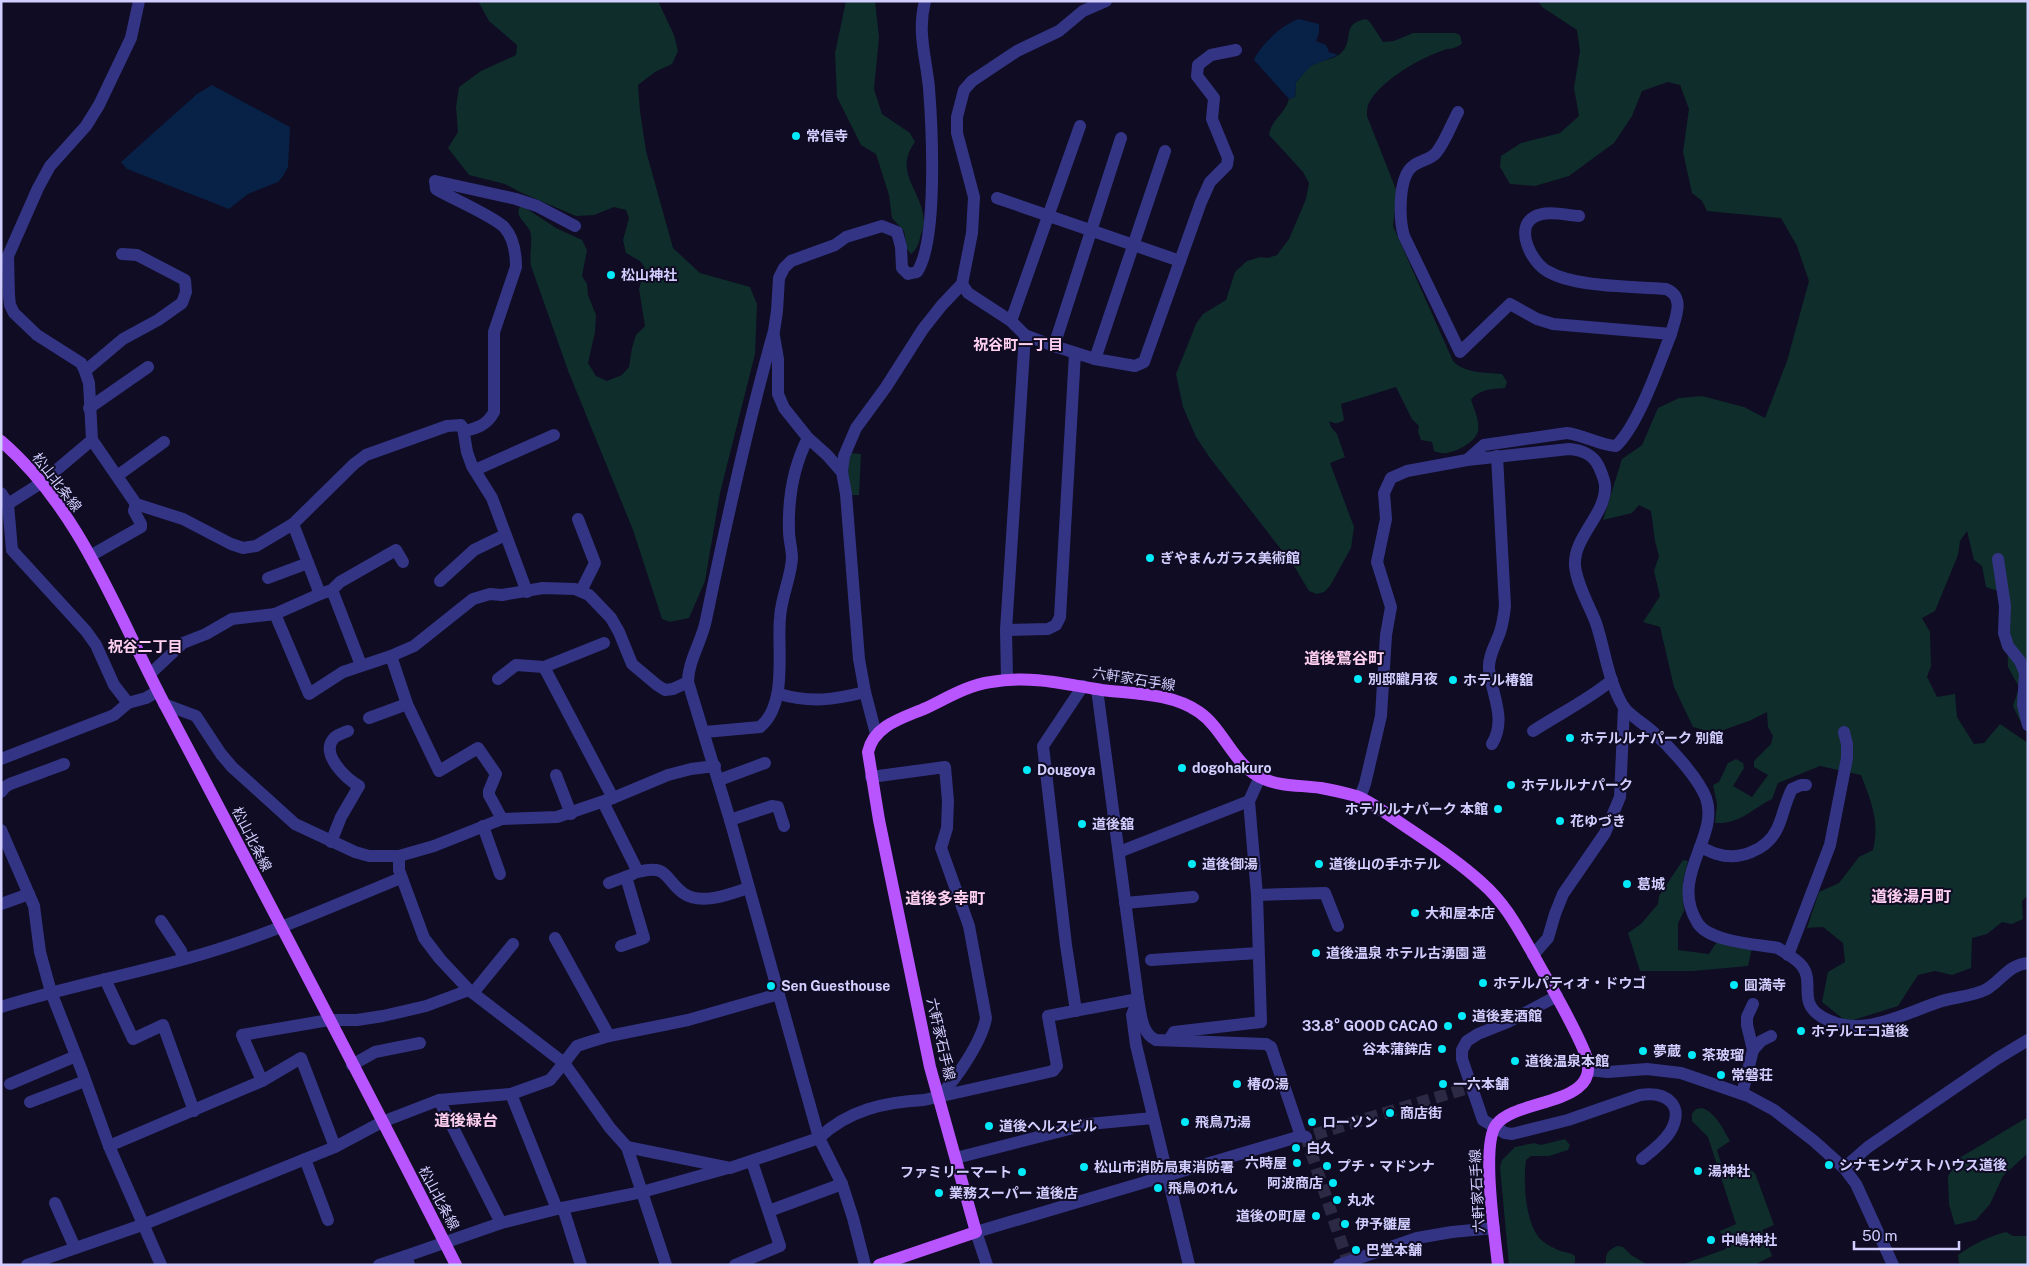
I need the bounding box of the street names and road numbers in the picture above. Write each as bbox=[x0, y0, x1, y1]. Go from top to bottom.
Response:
street label: 松山北条線 bbox=[29, 449, 85, 515]
street label: 六軒家石手線 bbox=[1091, 665, 1177, 693]
street label: 松山北条線 bbox=[229, 804, 275, 874]
street label: 六軒家石手線 bbox=[924, 996, 958, 1082]
street label: 六軒家石手線 bbox=[1467, 1149, 1487, 1233]
street label: 松山北条線 bbox=[416, 1163, 462, 1233]

